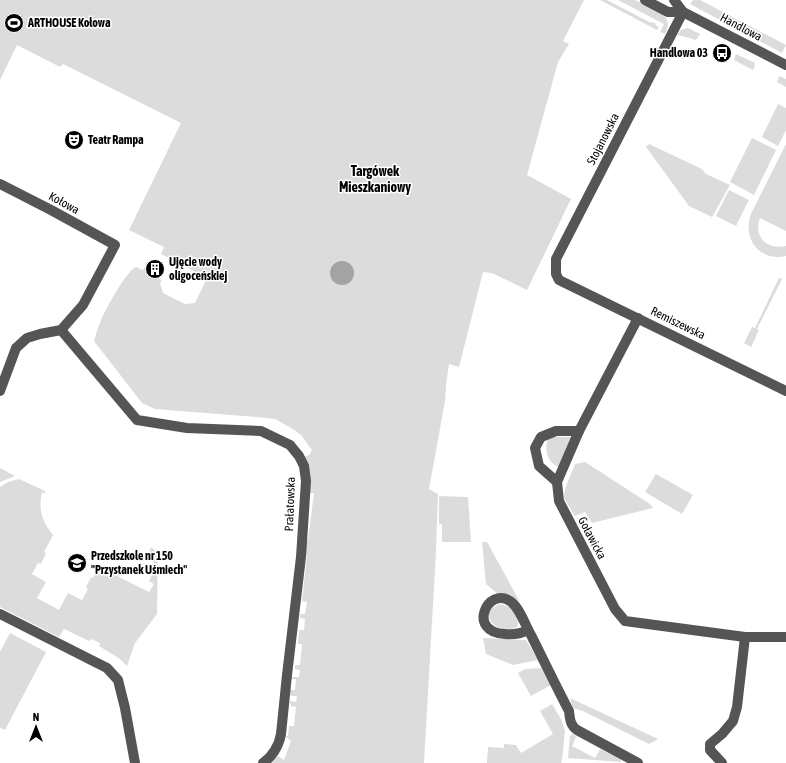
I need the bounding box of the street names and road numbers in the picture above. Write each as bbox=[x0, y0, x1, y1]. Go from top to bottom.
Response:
street label: Handlowa bbox=[718, 10, 764, 44]
street label: Stojanowska bbox=[584, 111, 622, 167]
street label: Kołowa bbox=[46, 189, 82, 217]
street label: Remiszewska bbox=[648, 304, 708, 342]
street label: Prałatowska bbox=[282, 476, 298, 532]
street label: Goławicka bbox=[575, 514, 609, 562]

